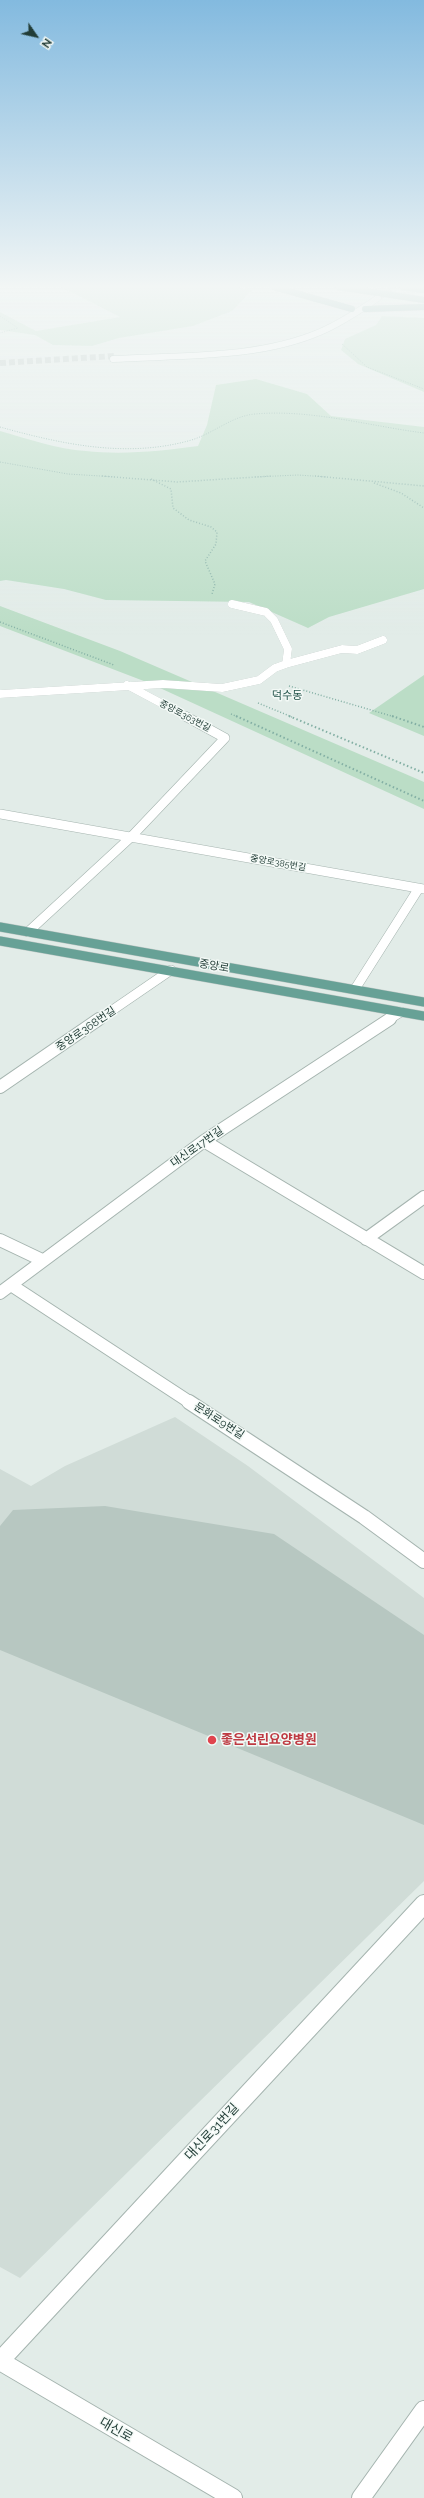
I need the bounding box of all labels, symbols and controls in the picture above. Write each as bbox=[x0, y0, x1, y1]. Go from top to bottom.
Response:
north arrow bbox=[16, 16, 56, 56]
text: N bbox=[39, 36, 54, 50]
district label: 덕수동 bbox=[272, 689, 302, 703]
street label: 중앙로363번길 bbox=[158, 698, 212, 734]
street label: 중앙로385번길 bbox=[249, 853, 307, 873]
street label: 중앙로 bbox=[198, 957, 230, 975]
street label: 중앙로368번길 bbox=[53, 1004, 119, 1054]
street label: 대신로17번길 bbox=[168, 1124, 226, 1170]
street label: 문화로9번길 bbox=[191, 1400, 247, 1442]
place label: 좋은선린요양병원 bbox=[221, 1732, 317, 1748]
marker: 좋은선린요양병원 bbox=[206, 1734, 218, 1746]
street label: 대신로31번길 bbox=[182, 2100, 242, 2164]
street label: 대신로 bbox=[97, 2414, 135, 2446]

